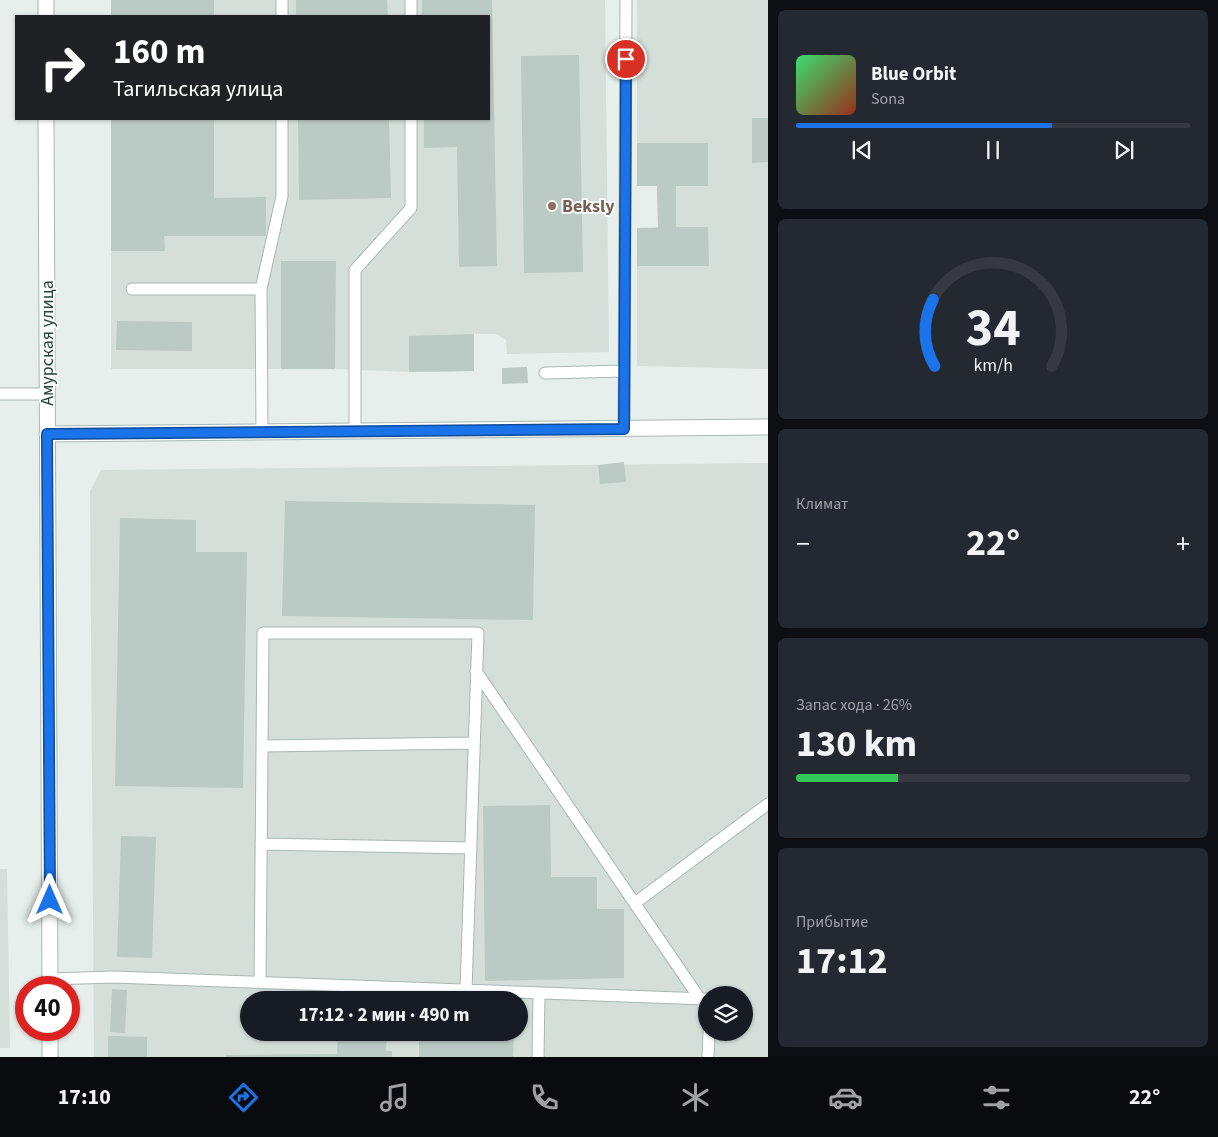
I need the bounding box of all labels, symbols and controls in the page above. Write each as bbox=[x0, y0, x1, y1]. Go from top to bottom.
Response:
text: 160 m bbox=[113, 27, 205, 77]
icon: right bbox=[30, 35, 95, 100]
pin bbox=[605, 38, 647, 80]
icon: arrive bbox=[612, 45, 640, 73]
text: Blue Orbit bbox=[871, 61, 956, 88]
text: Тагильская улица bbox=[113, 73, 283, 105]
text: Sona bbox=[871, 88, 905, 110]
icon: previous bbox=[848, 136, 876, 164]
icon: pause bbox=[979, 136, 1007, 164]
icon: next bbox=[1110, 136, 1138, 164]
place label: Beksly bbox=[562, 194, 615, 219]
marker: Beksly bbox=[546, 200, 558, 212]
street label: Амурская улица bbox=[35, 280, 60, 406]
text: 34 bbox=[966, 292, 1020, 366]
text: km/h bbox=[973, 353, 1013, 378]
text: Климат bbox=[796, 493, 848, 515]
text: 22° bbox=[966, 516, 1020, 570]
text: − bbox=[796, 524, 810, 564]
text: + bbox=[1176, 524, 1190, 564]
text: Запас хода · 26% bbox=[796, 694, 912, 716]
text: 130 km bbox=[796, 717, 917, 771]
position arrow bbox=[23, 873, 75, 925]
text: Прибытие bbox=[796, 911, 868, 933]
text: 17:12 bbox=[796, 934, 888, 988]
speed limit sign: 40 bbox=[15, 976, 80, 1041]
map controls bbox=[698, 986, 753, 1041]
button: layers bbox=[698, 986, 753, 1041]
text: 17:12 · 2 мин · 490 m bbox=[298, 1002, 470, 1029]
icon: directions bbox=[226, 1080, 261, 1115]
icon: music bbox=[377, 1080, 412, 1115]
icon: phone bbox=[527, 1080, 562, 1115]
icon: climate bbox=[678, 1080, 713, 1115]
icon: car bbox=[828, 1080, 863, 1115]
icon: filters bbox=[979, 1080, 1014, 1115]
text: 17:10 bbox=[58, 1081, 111, 1113]
text: 22° bbox=[1129, 1081, 1160, 1113]

